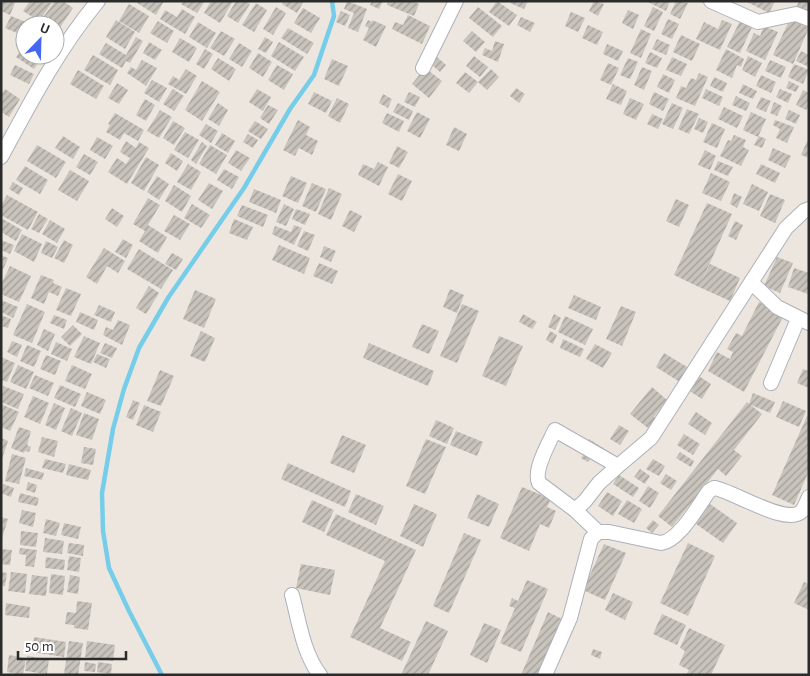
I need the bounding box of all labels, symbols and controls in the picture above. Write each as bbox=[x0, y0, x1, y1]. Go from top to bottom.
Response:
north arrow bbox=[15, 15, 65, 65]
text: U bbox=[38, 21, 52, 37]
scale bar bbox=[18, 628, 125, 660]
text: 50 m bbox=[25, 639, 54, 654]

